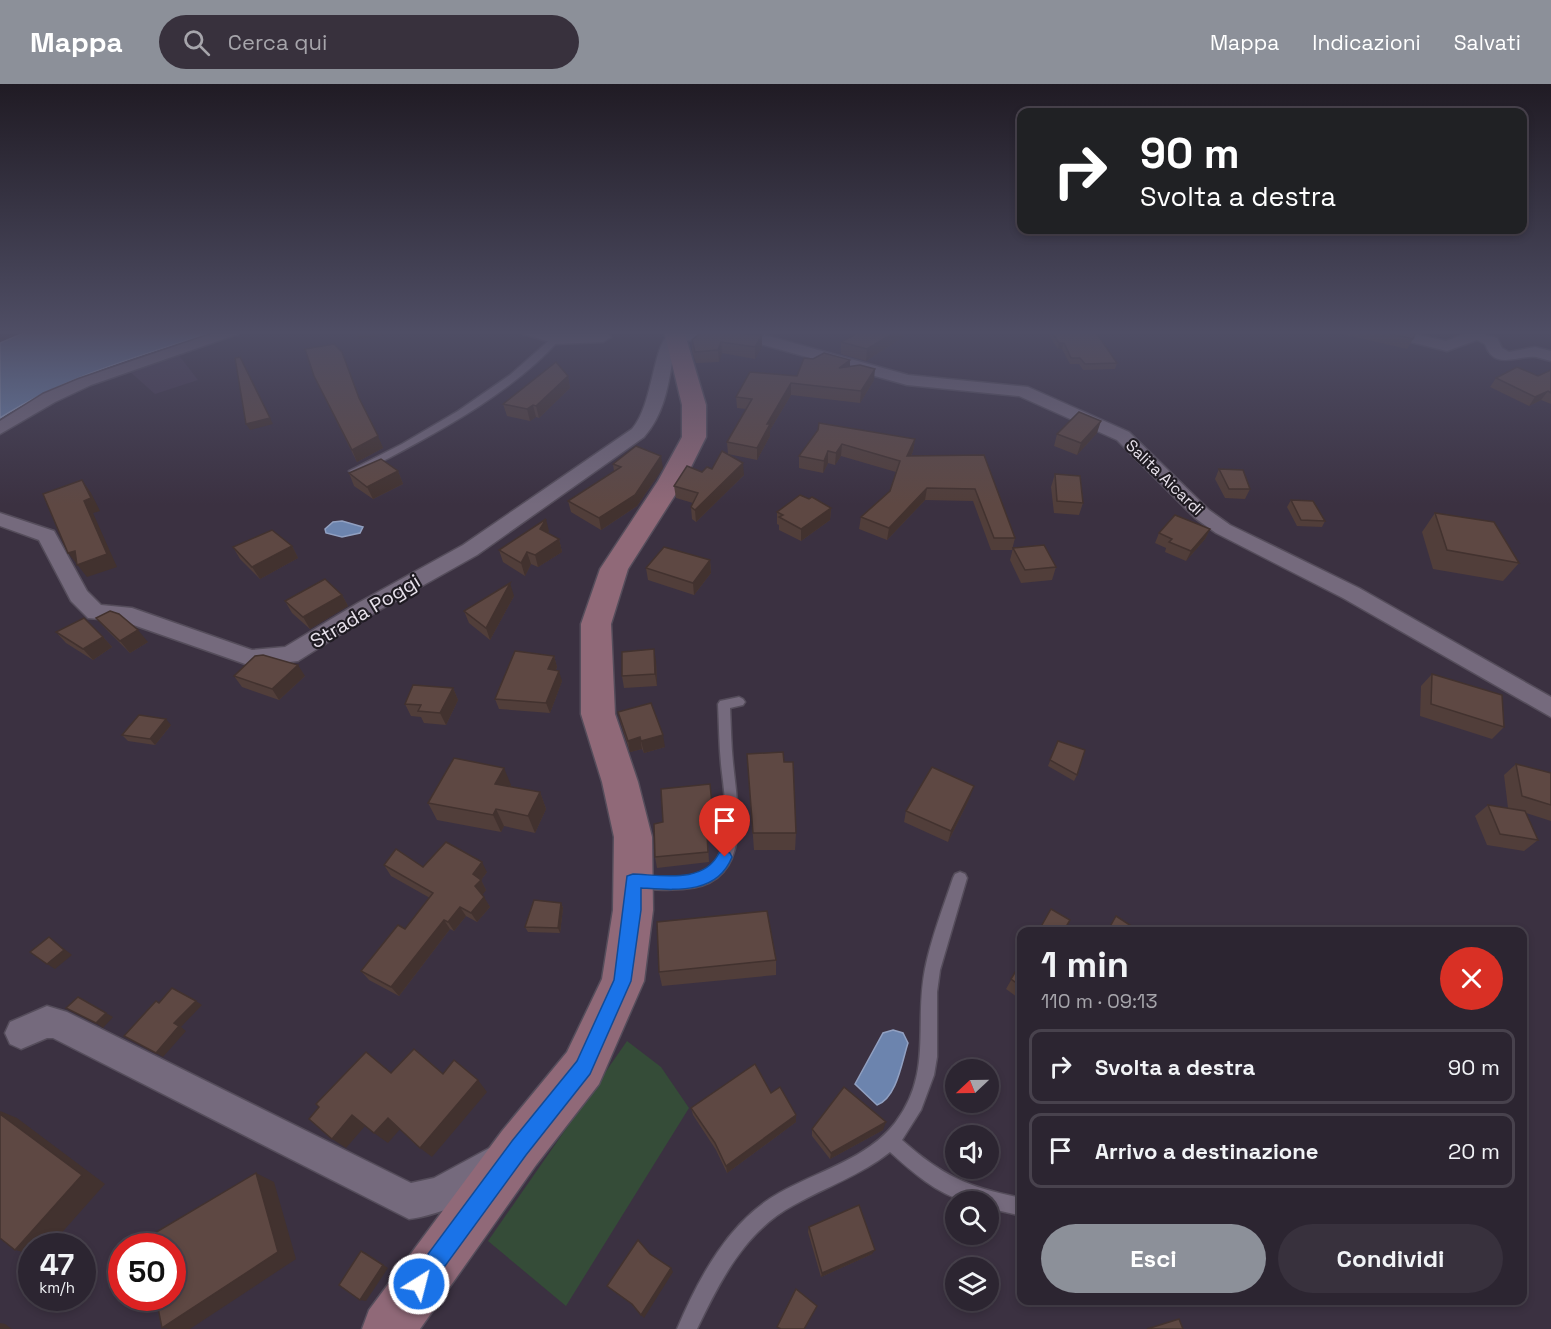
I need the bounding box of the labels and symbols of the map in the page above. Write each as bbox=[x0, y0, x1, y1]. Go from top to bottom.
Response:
street label: Salita Aicardi bbox=[1121, 435, 1208, 520]
street label: Strada Poggi bbox=[305, 568, 425, 654]
pin bbox=[699, 795, 750, 857]
north arrow bbox=[945, 1059, 999, 1113]
speed limit sign: 50 bbox=[108, 1233, 186, 1311]
position arrow bbox=[387, 1252, 451, 1316]

